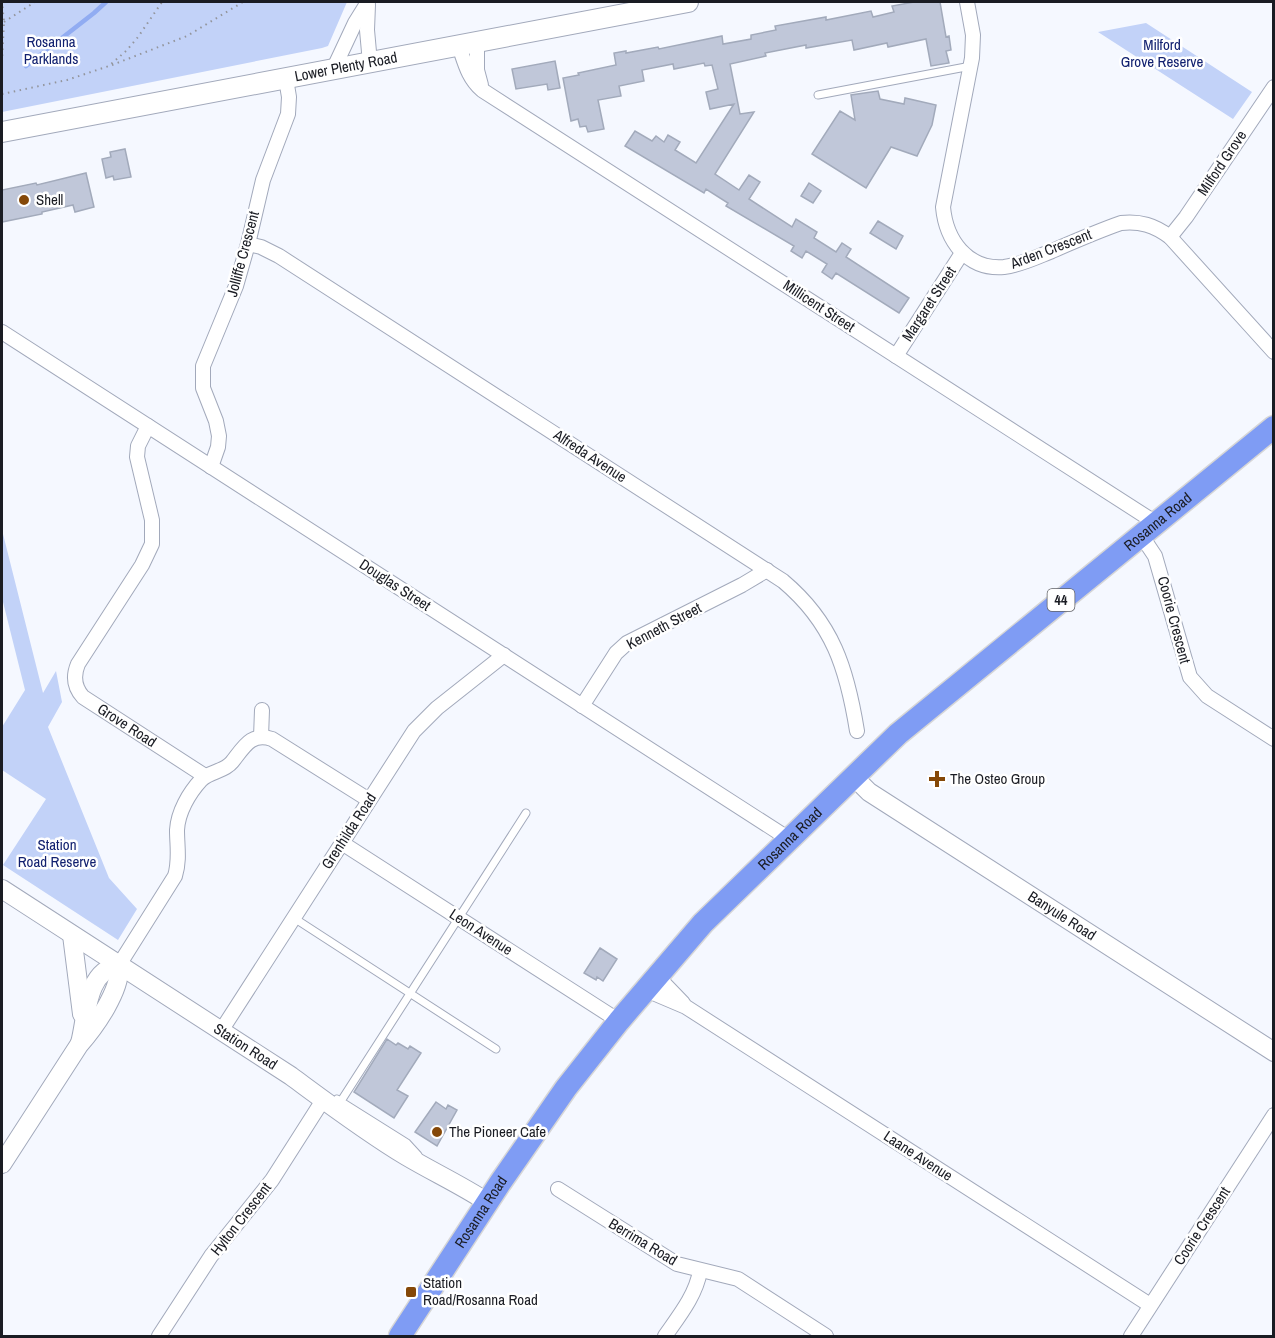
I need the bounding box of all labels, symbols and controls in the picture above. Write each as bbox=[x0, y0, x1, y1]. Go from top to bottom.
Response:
park label: Rosanna Parklands bbox=[24, 31, 78, 69]
park label: Milford Grove Reserve bbox=[1121, 34, 1204, 72]
street label: Lower Plenty Road bbox=[293, 46, 399, 86]
street label: Milford Grove bbox=[1192, 126, 1251, 199]
place label: Shell bbox=[36, 189, 63, 210]
marker: Shell bbox=[17, 193, 31, 207]
street label: Jolliffe Crescent bbox=[221, 208, 264, 299]
street label: Arden Crescent bbox=[1006, 223, 1095, 274]
street label: Margaret Street bbox=[896, 262, 961, 345]
street label: Millicent Street bbox=[779, 274, 860, 337]
street label: Alfreda Avenue bbox=[549, 424, 631, 487]
street label: Rosanna Road bbox=[1119, 487, 1196, 556]
street label: Douglas Street bbox=[355, 554, 436, 616]
street label: Coorie Crescent bbox=[1153, 574, 1196, 666]
road number: 44 bbox=[1048, 589, 1074, 611]
street label: Kenneth Street bbox=[623, 597, 705, 654]
street label: Grove Road bbox=[94, 698, 161, 752]
place label: The Osteo Group bbox=[950, 768, 1045, 789]
marker: The Osteo Group bbox=[928, 770, 946, 788]
street label: Grenhilda Road bbox=[316, 789, 381, 873]
street label: Rosanna Road bbox=[753, 802, 826, 875]
park label: Station Road Reserve bbox=[18, 834, 96, 872]
street label: Banyule Road bbox=[1024, 886, 1100, 945]
street label: Leon Avenue bbox=[446, 903, 517, 960]
street label: Station Road bbox=[210, 1018, 282, 1074]
place label: The Pioneer Cafe bbox=[449, 1121, 546, 1142]
marker: The Pioneer Cafe bbox=[430, 1125, 444, 1139]
street label: Laane Avenue bbox=[880, 1125, 957, 1186]
street label: Rosanna Road bbox=[449, 1172, 512, 1252]
street label: Hylton Crescent bbox=[205, 1177, 276, 1260]
street label: Coorie Crescent bbox=[1168, 1182, 1235, 1269]
street label: Berrima Road bbox=[605, 1213, 681, 1270]
place label: Station Road/Rosanna Road bbox=[423, 1272, 538, 1310]
marker: Station Road/Rosanna Road bbox=[404, 1285, 418, 1299]

